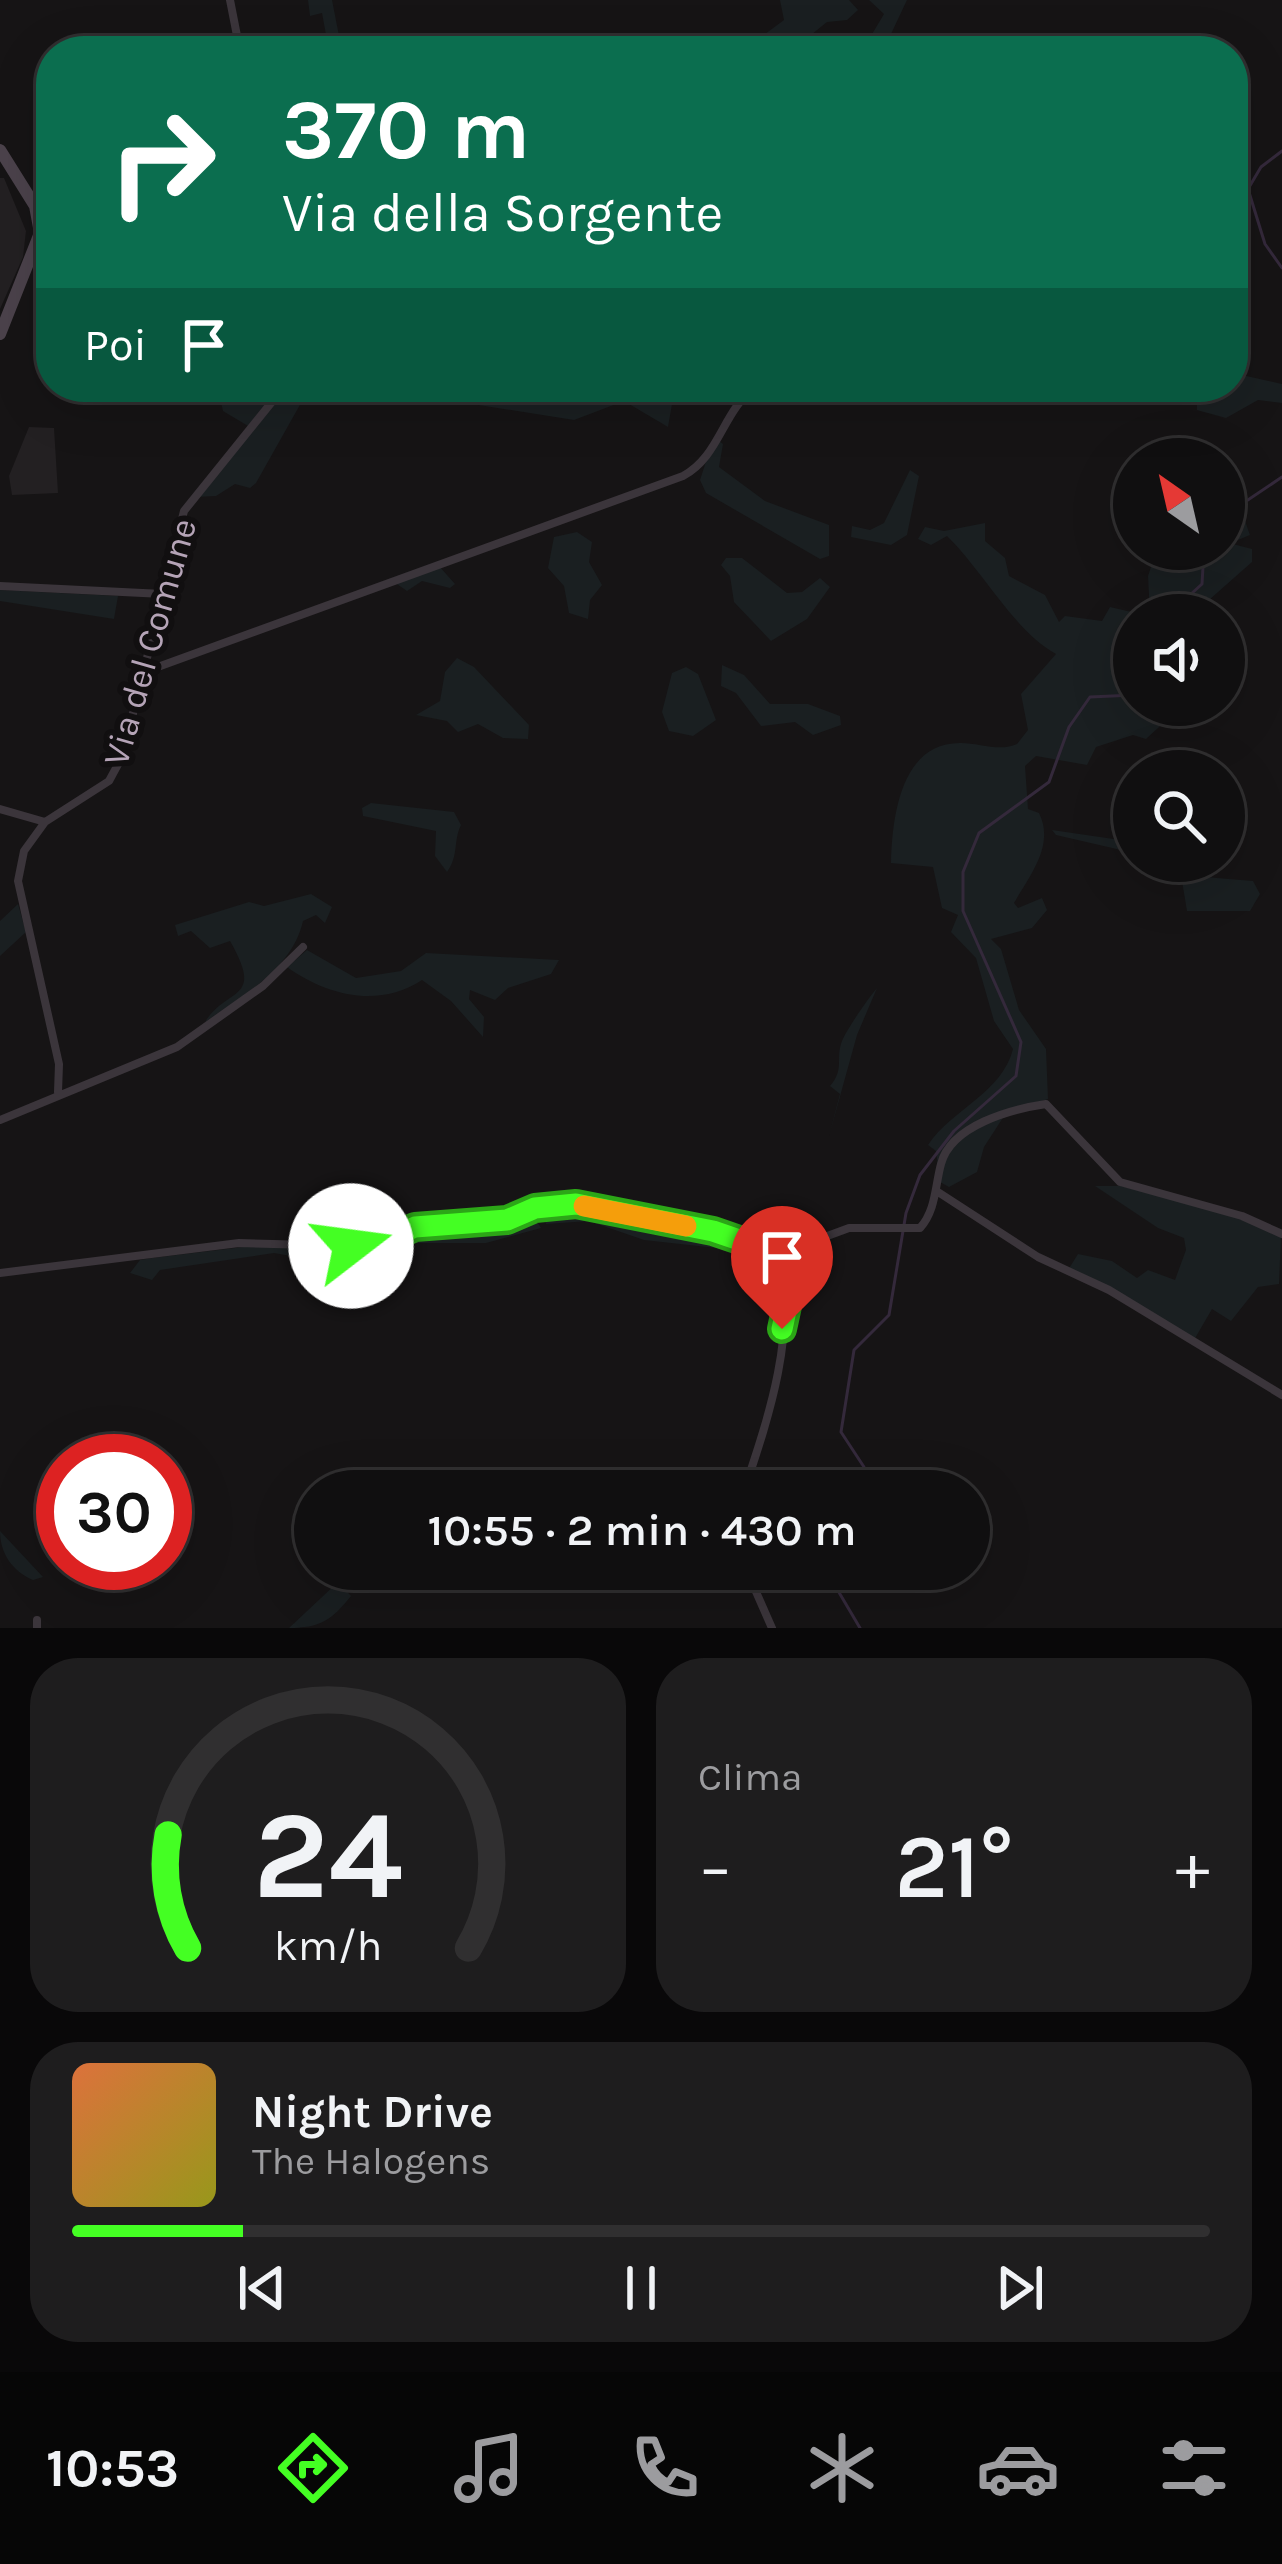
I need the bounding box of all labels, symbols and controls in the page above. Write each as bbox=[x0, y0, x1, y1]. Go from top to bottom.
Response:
text: 370 m bbox=[282, 81, 530, 179]
icon: right bbox=[84, 84, 240, 240]
text: Via della Sorgente bbox=[282, 181, 723, 245]
icon: arrive bbox=[171, 312, 237, 378]
text: Poi bbox=[84, 319, 147, 371]
north arrow bbox=[1113, 438, 1245, 570]
map controls bbox=[1113, 438, 1245, 882]
street label: Via del Comune bbox=[95, 514, 205, 770]
button: sound bbox=[1113, 594, 1245, 726]
button: search bbox=[1113, 750, 1245, 882]
position arrow bbox=[288, 1183, 414, 1309]
pin bbox=[731, 1206, 833, 1329]
icon: arrive bbox=[749, 1224, 815, 1290]
speed limit sign: 30 bbox=[36, 1434, 192, 1590]
text: 10:55 · 2 min · 430 m bbox=[427, 1504, 857, 1556]
text: Clima bbox=[698, 1754, 802, 1800]
text: 24 bbox=[253, 1783, 403, 1928]
text: 21° bbox=[894, 1814, 1014, 1920]
text: − bbox=[698, 1828, 733, 1906]
text: + bbox=[1175, 1828, 1210, 1906]
text: km/h bbox=[274, 1921, 382, 1971]
text: Night Drive bbox=[252, 2086, 493, 2138]
text: The Halogens bbox=[252, 2138, 490, 2184]
icon: previous bbox=[229, 2255, 295, 2321]
icon: pause bbox=[608, 2255, 674, 2321]
icon: next bbox=[987, 2255, 1053, 2321]
icon: directions bbox=[271, 2426, 355, 2510]
icon: music bbox=[447, 2426, 531, 2510]
icon: phone bbox=[623, 2426, 707, 2510]
icon: climate bbox=[800, 2426, 884, 2510]
icon: car bbox=[976, 2426, 1060, 2510]
icon: filters bbox=[1152, 2426, 1236, 2510]
text: 10:53 bbox=[46, 2436, 179, 2500]

